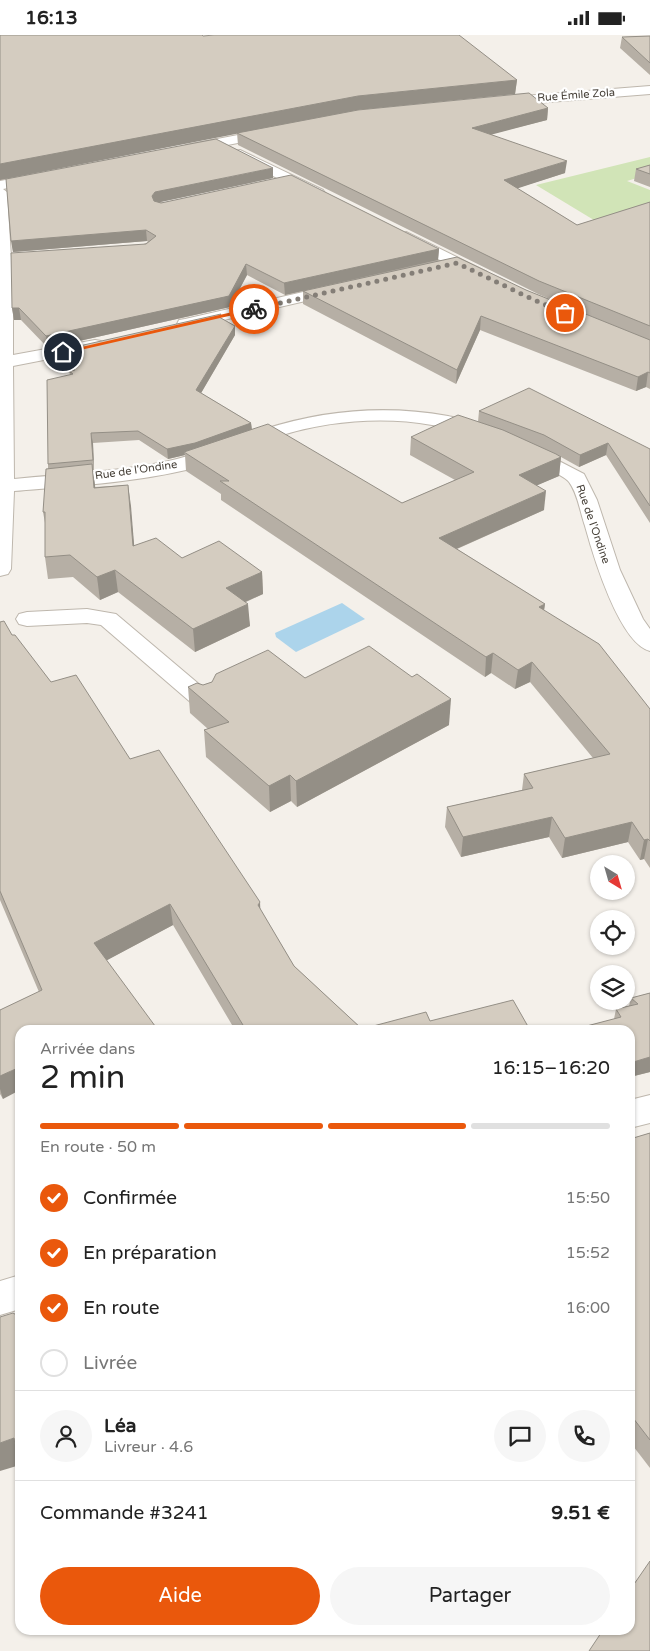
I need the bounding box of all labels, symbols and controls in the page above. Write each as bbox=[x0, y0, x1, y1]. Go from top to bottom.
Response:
text: 16:13 bbox=[25, 7, 78, 29]
street label: Rue Émile Zola bbox=[537, 85, 615, 104]
courier bbox=[229, 284, 279, 334]
pin bbox=[544, 292, 586, 334]
icon: bike bbox=[240, 295, 268, 323]
icon: bag bbox=[551, 299, 579, 327]
pin bbox=[42, 331, 84, 373]
icon: home bbox=[49, 338, 77, 366]
street label: Rue de l'Ondine bbox=[94, 458, 178, 482]
street label: Rue de l'Ondine bbox=[573, 483, 613, 565]
north arrow bbox=[590, 855, 635, 900]
map controls bbox=[590, 855, 635, 1010]
button: locate bbox=[590, 910, 635, 955]
button: layers bbox=[590, 965, 635, 1010]
text: Arrivée dans bbox=[40, 1039, 135, 1059]
text: 16:15–16:20 bbox=[492, 1057, 610, 1079]
text: 2 min bbox=[40, 1059, 125, 1097]
text: En route · 50 m bbox=[40, 1137, 156, 1157]
icon: check bbox=[40, 1184, 68, 1212]
text: Confirmée bbox=[83, 1187, 177, 1209]
text: 15:50 bbox=[566, 1188, 610, 1208]
icon: check bbox=[40, 1239, 68, 1267]
text: En préparation bbox=[83, 1242, 217, 1264]
text: 15:52 bbox=[566, 1243, 610, 1263]
icon: check bbox=[40, 1294, 68, 1322]
text: En route bbox=[83, 1297, 160, 1319]
text: 16:00 bbox=[566, 1298, 610, 1318]
text: Livrée bbox=[83, 1352, 137, 1374]
button: person bbox=[40, 1410, 92, 1462]
button: chat bbox=[494, 1410, 546, 1462]
button: phone bbox=[558, 1410, 610, 1462]
text: Léa bbox=[104, 1415, 136, 1437]
text: Livreur · 4.6 bbox=[104, 1437, 193, 1457]
text: Commande #3241 bbox=[40, 1502, 209, 1524]
text: 9.51 € bbox=[551, 1502, 610, 1524]
button: Aide bbox=[40, 1567, 320, 1625]
button: Partager bbox=[330, 1567, 610, 1625]

